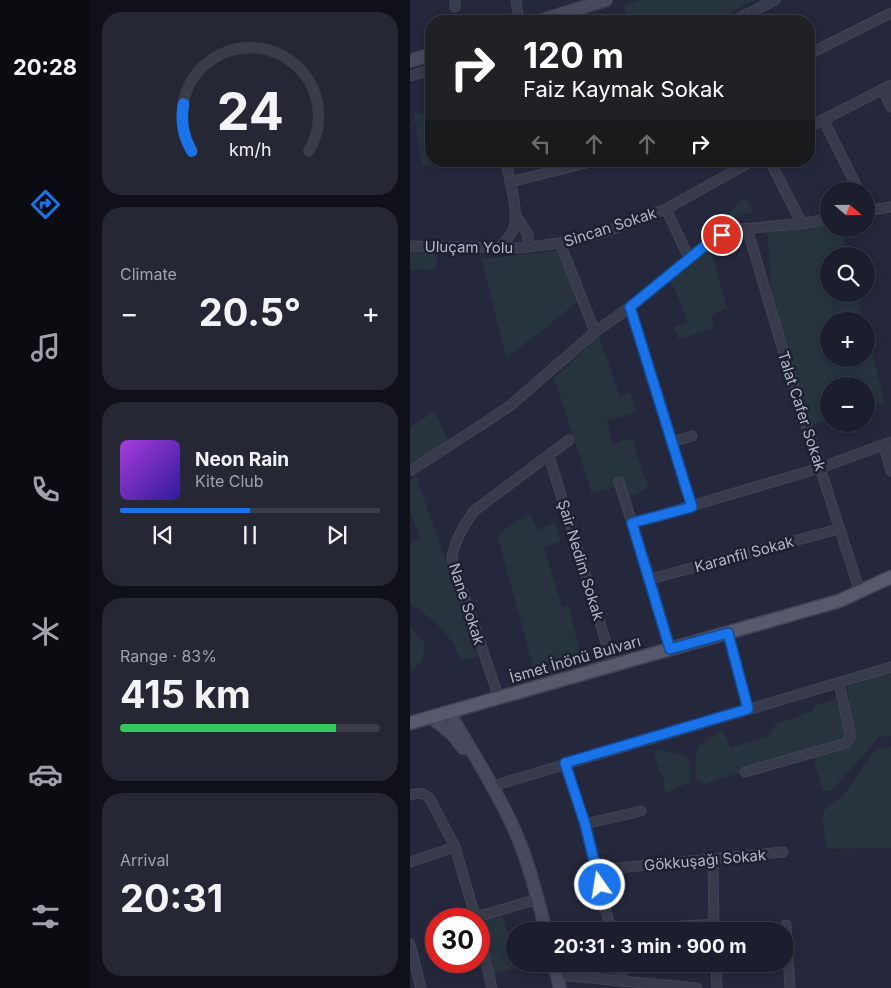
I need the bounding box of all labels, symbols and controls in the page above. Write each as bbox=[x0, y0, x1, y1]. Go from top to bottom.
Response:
text: 120 m bbox=[523, 34, 624, 76]
icon: right bbox=[440, 35, 505, 100]
text: 20:28 bbox=[13, 54, 77, 80]
text: Faiz Kaymak Sokak bbox=[523, 76, 724, 102]
text: 24 bbox=[216, 80, 284, 143]
icon: left bbox=[527, 130, 555, 158]
icon: ahead bbox=[580, 130, 608, 158]
icon: ahead bbox=[633, 130, 661, 158]
icon: right bbox=[686, 130, 714, 158]
text: km/h bbox=[229, 139, 271, 160]
north arrow bbox=[820, 182, 875, 238]
map controls bbox=[820, 182, 875, 432]
icon: directions bbox=[28, 187, 63, 222]
street label: Sincan Sokak bbox=[561, 203, 659, 251]
pin bbox=[701, 214, 743, 256]
icon: arrive bbox=[708, 221, 736, 249]
street label: Uluçam Yolu bbox=[424, 237, 514, 257]
button: search bbox=[820, 247, 875, 302]
text: Climate bbox=[120, 264, 177, 284]
text: 20.5° bbox=[199, 289, 301, 335]
text: − bbox=[120, 296, 139, 330]
text: + bbox=[361, 296, 380, 330]
button: + bbox=[820, 312, 875, 367]
icon: music bbox=[28, 330, 63, 365]
street label: Talat Cafer Sokak bbox=[774, 349, 831, 474]
button: − bbox=[820, 377, 875, 432]
text: Neon Rain bbox=[195, 448, 289, 471]
text: Kite Club bbox=[195, 471, 264, 491]
icon: phone bbox=[28, 472, 63, 507]
street label: Şair Nedim Sokak bbox=[554, 497, 609, 623]
icon: previous bbox=[149, 521, 177, 549]
icon: pause bbox=[236, 521, 264, 549]
icon: next bbox=[323, 521, 351, 549]
street label: Karanfil Sokak bbox=[692, 531, 796, 576]
street label: Nane Sokak bbox=[445, 561, 489, 648]
icon: climate bbox=[28, 614, 63, 649]
street label: İsmet İnönü Bulvarı bbox=[507, 631, 643, 687]
text: Range · 83% bbox=[120, 646, 217, 666]
text: 415 km bbox=[120, 671, 251, 717]
icon: car bbox=[28, 757, 63, 792]
street label: Gökkuşağı Sokak bbox=[643, 845, 768, 875]
text: Arrival bbox=[120, 850, 169, 870]
position arrow bbox=[573, 858, 625, 910]
text: 20:31 bbox=[120, 875, 223, 921]
icon: filters bbox=[28, 899, 63, 934]
speed limit sign: 30 bbox=[425, 908, 490, 973]
text: 20:31 · 3 min · 900 m bbox=[553, 935, 747, 958]

